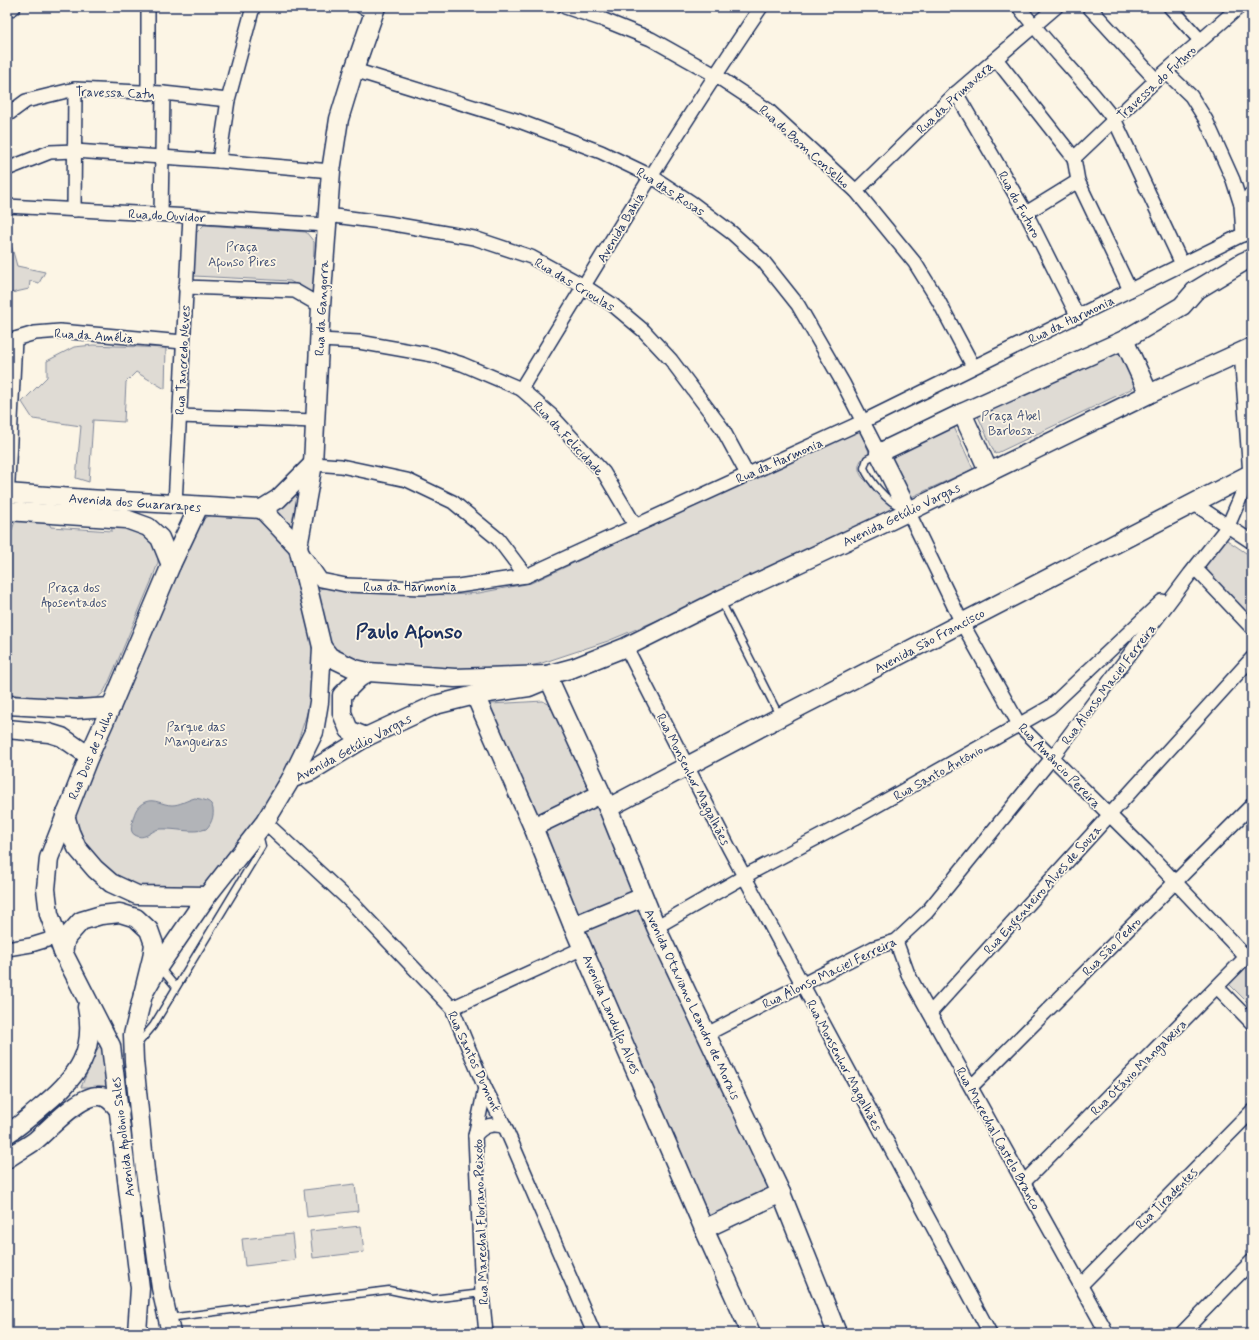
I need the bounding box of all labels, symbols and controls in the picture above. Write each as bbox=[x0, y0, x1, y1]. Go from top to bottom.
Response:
street label: Travessa do Futuro bbox=[1114, 42, 1200, 124]
street label: Rua da Primavera bbox=[913, 58, 997, 138]
street label: Travessa Catu bbox=[75, 84, 155, 103]
street label: Rua do Bom Conselho bbox=[755, 102, 853, 193]
street label: Rua das Rosas bbox=[633, 164, 708, 221]
street label: Rua do Futuro bbox=[993, 168, 1044, 241]
street label: Avenida Bahia bbox=[594, 189, 649, 266]
street label: Rua do Ouvidor bbox=[128, 206, 207, 227]
park label: Praça Afonso Pires bbox=[208, 239, 276, 273]
street label: Rua das Crioulas bbox=[531, 255, 618, 316]
street label: Rua da Gangorra bbox=[312, 260, 334, 356]
street label: Rua da Harmonia bbox=[1026, 292, 1118, 349]
street label: Rua Tancredo Neves bbox=[172, 305, 195, 415]
street label: Rua da Amélia bbox=[54, 325, 134, 348]
street label: Rua da Felicidade bbox=[529, 398, 607, 480]
park label: Praça Abel Barbosa bbox=[981, 408, 1041, 440]
street label: Rua da Harmonia bbox=[733, 434, 826, 488]
street label: Avenida Getúlio Vargas bbox=[840, 479, 964, 552]
street label: Avenida dos Guararapes bbox=[68, 490, 202, 517]
street label: Rua da Harmonia bbox=[363, 579, 457, 596]
park label: Praça dos Aposentados bbox=[41, 580, 107, 613]
street label: Avenida São Francisco bbox=[871, 605, 988, 678]
district label: Paulo Afonso bbox=[355, 618, 463, 648]
street label: Rua Alonso Maciel Ferreira bbox=[1058, 621, 1160, 749]
street label: Rua Dois de Julho bbox=[65, 708, 118, 803]
street label: Avenida Getúlio Vargas bbox=[293, 710, 415, 787]
street label: Rua Monsenhor Magalhães bbox=[651, 711, 734, 849]
park label: Parque das Mangueiras bbox=[164, 719, 228, 752]
street label: Rua Amâncio Pereira bbox=[1014, 720, 1104, 813]
street label: Rua Santo Antônio bbox=[891, 742, 987, 805]
street label: Rua Engenheiro Alves de Souza bbox=[980, 822, 1107, 960]
street label: Avenida Otaviano Leandro de Morais bbox=[640, 906, 744, 1103]
street label: Rua São Pedro bbox=[1079, 914, 1145, 980]
street label: Rua Alonso Maciel Ferreira bbox=[760, 933, 900, 1013]
street label: Avenida Landulfo Alves bbox=[576, 952, 643, 1078]
street label: Rua Monsenhor Magalhães bbox=[801, 997, 886, 1135]
street label: Rua Santos Dumont bbox=[443, 1009, 504, 1115]
street label: Rua Otávio Mangabeira bbox=[1087, 1016, 1191, 1120]
street label: Rua Marechal Castelo Branco bbox=[951, 1064, 1044, 1213]
street label: Avenida Apolônio Sales bbox=[108, 1076, 140, 1198]
street label: Rua Marechal Floriano Peixoto bbox=[470, 1139, 493, 1305]
street label: Rua Tiradentes bbox=[1132, 1164, 1202, 1234]

